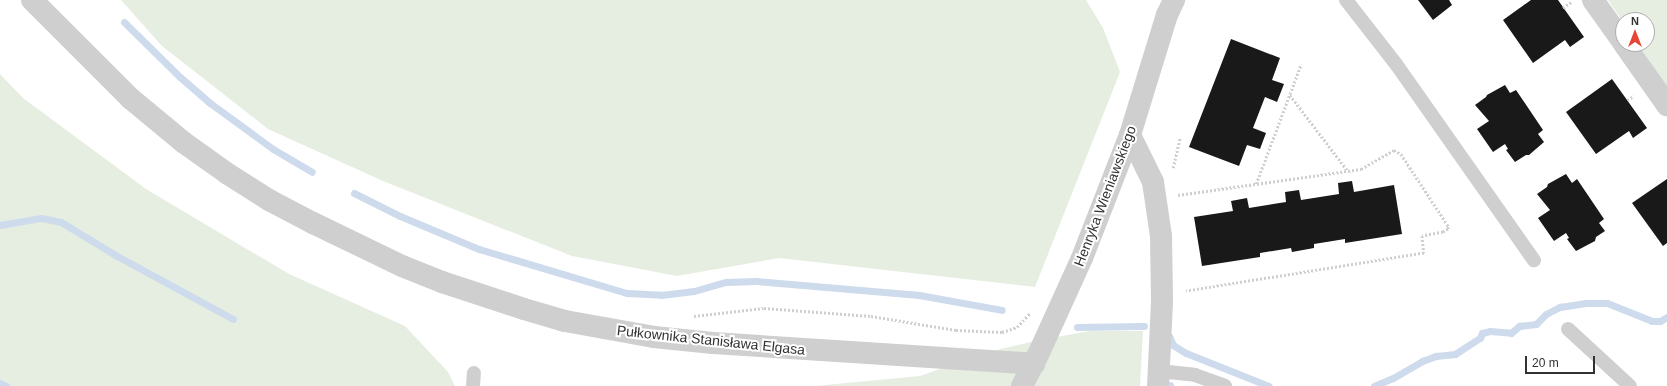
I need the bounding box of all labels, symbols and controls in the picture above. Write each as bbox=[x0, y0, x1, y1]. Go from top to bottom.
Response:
north arrow bbox=[1615, 12, 1655, 52]
text: N bbox=[1631, 15, 1639, 27]
street label: Henryka Wieniawskiego bbox=[1070, 123, 1140, 269]
street label: Pułkownika Stanisława Elgasa bbox=[616, 322, 806, 358]
scale bar bbox=[1527, 348, 1597, 374]
text: 20 m bbox=[1532, 356, 1559, 370]

